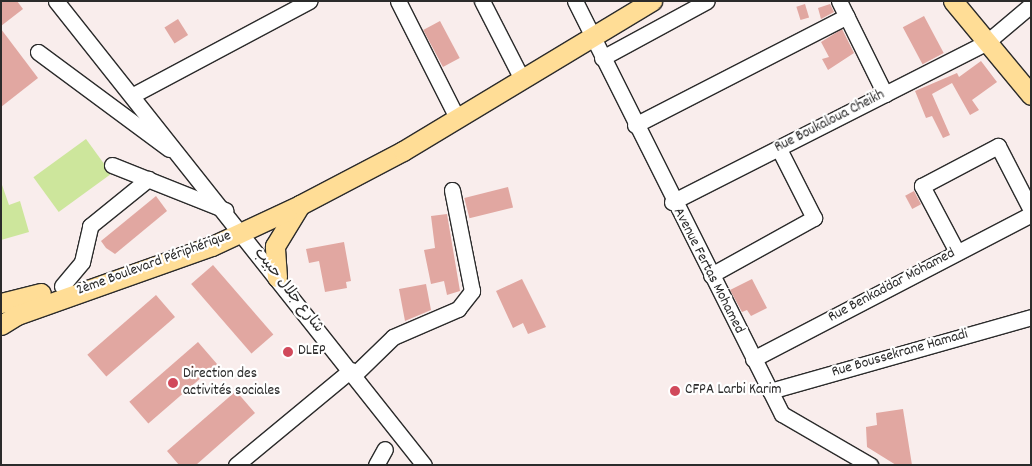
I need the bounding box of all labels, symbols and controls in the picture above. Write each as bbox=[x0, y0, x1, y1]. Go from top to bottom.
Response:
street label: Rue Boukaloua Cheikh bbox=[772, 86, 888, 158]
street label: Avenue Fertas Mohamed bbox=[668, 205, 748, 337]
street label: 2ème Boulevard Périphérique bbox=[74, 228, 234, 300]
street label: شارع جلال حبيب bbox=[249, 245, 327, 337]
street label: Rue Benkaddar Mohamed bbox=[826, 245, 958, 327]
street label: Rue Boussekrane Hamadi bbox=[830, 326, 970, 382]
place label: DLEP bbox=[298, 343, 325, 361]
marker: DLEP bbox=[282, 346, 294, 358]
place label: Direction des activités sociales bbox=[183, 365, 280, 400]
marker: Direction des activités sociales bbox=[167, 377, 179, 389]
place label: CFPA Larbi Karim bbox=[685, 382, 782, 400]
marker: CFPA Larbi Karim bbox=[669, 385, 681, 397]

